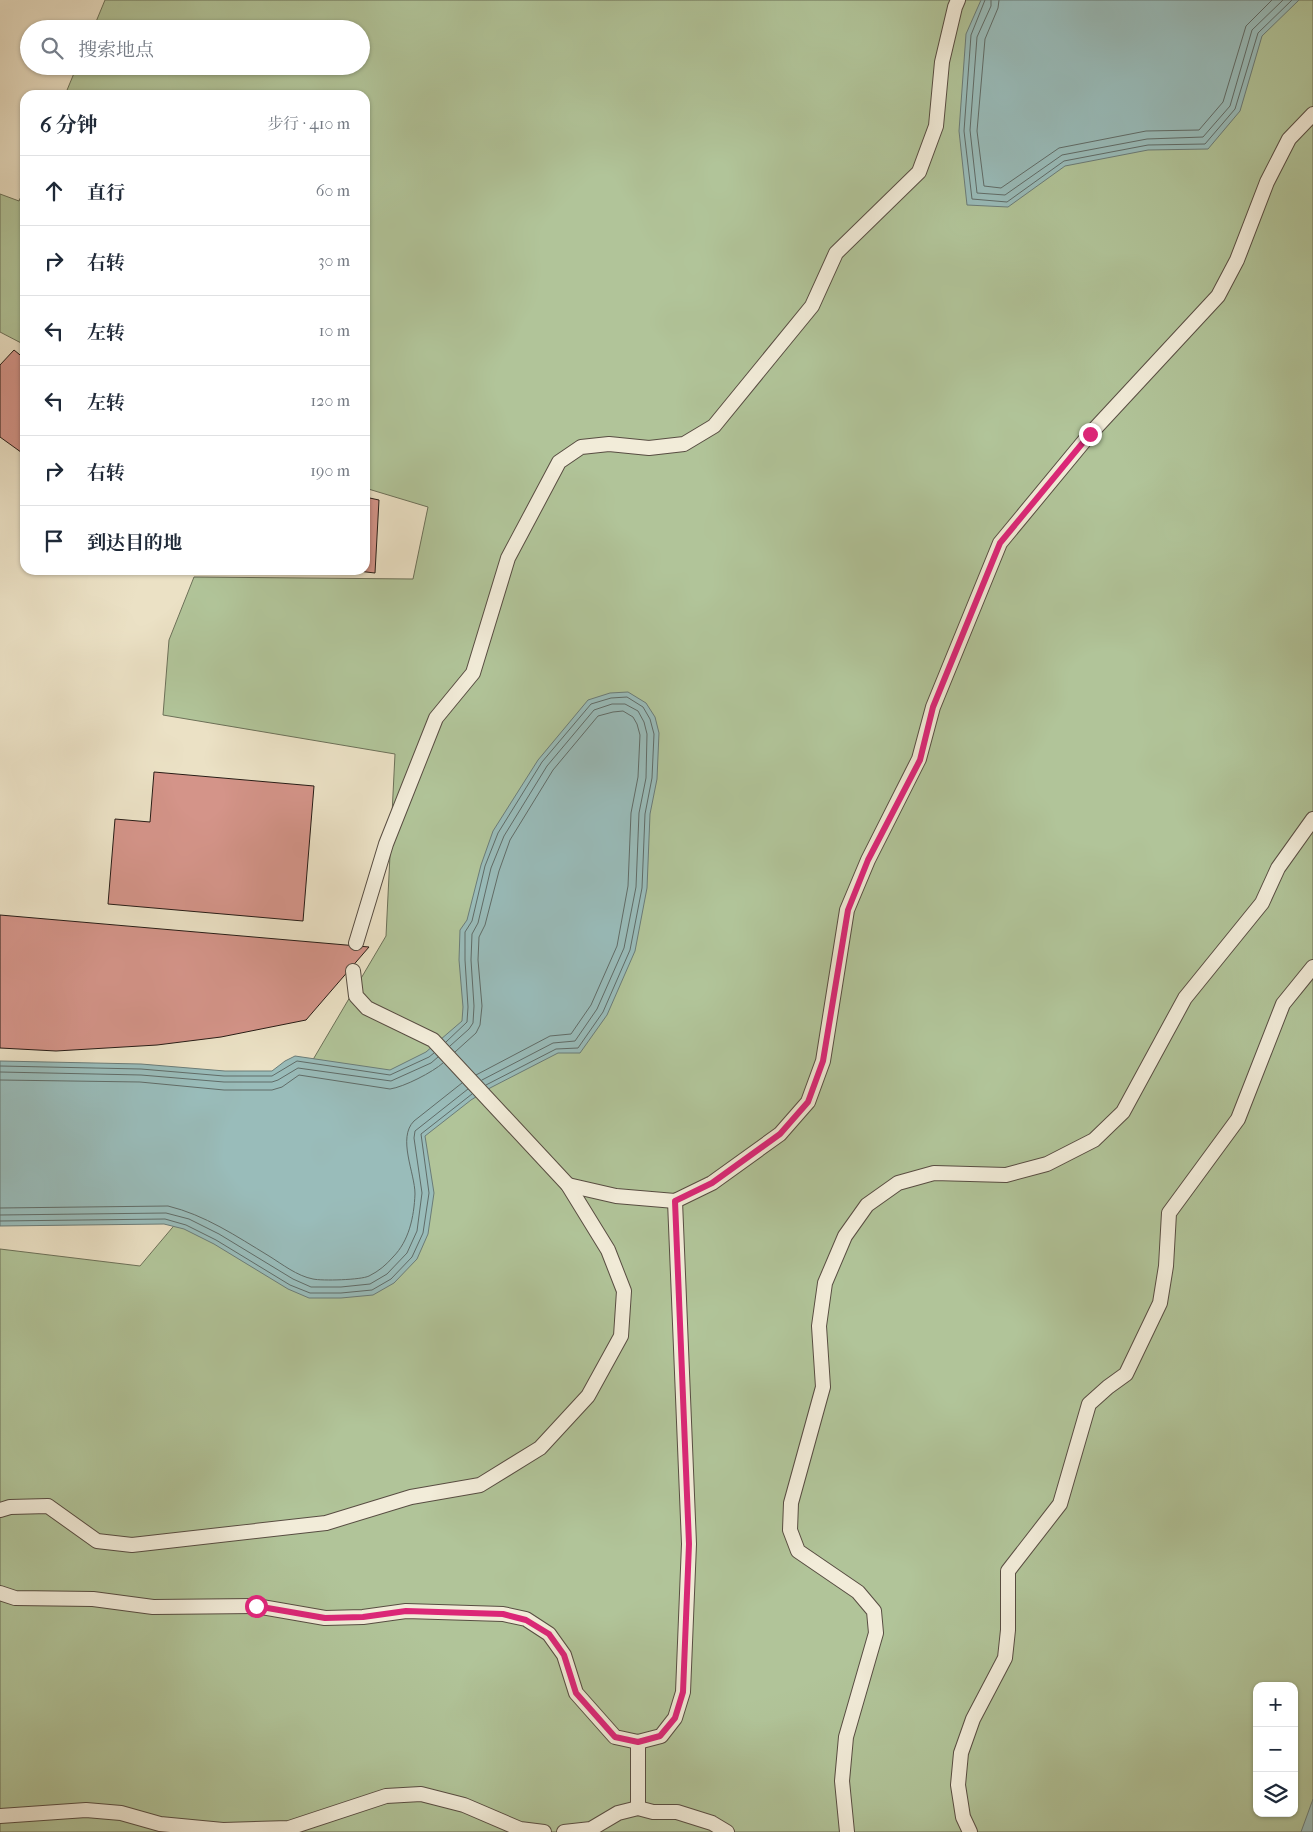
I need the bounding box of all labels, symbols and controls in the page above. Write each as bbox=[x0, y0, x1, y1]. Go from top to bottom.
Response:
search box bbox=[20, 20, 370, 75]
icon: search bbox=[38, 34, 66, 62]
text: 搜索地点 bbox=[78, 39, 154, 61]
text: 6 分钟 bbox=[40, 113, 98, 137]
text: 步行 · 410 m bbox=[267, 114, 350, 133]
icon: ahead bbox=[40, 177, 68, 205]
text: 60 m bbox=[316, 181, 350, 200]
text: 直行 bbox=[87, 182, 125, 204]
icon: right bbox=[40, 247, 68, 275]
text: 30 m bbox=[318, 251, 350, 270]
text: 右转 bbox=[87, 252, 125, 274]
icon: left bbox=[40, 317, 68, 345]
text: 10 m bbox=[319, 321, 350, 340]
text: 左转 bbox=[87, 322, 125, 344]
icon: left bbox=[40, 387, 68, 415]
text: 120 m bbox=[311, 391, 350, 410]
text: 左转 bbox=[87, 392, 125, 414]
route end bbox=[1079, 423, 1102, 446]
icon: right bbox=[40, 457, 68, 485]
text: 190 m bbox=[310, 461, 350, 480]
text: 右转 bbox=[87, 462, 125, 484]
icon: arrive bbox=[40, 527, 68, 555]
text: 到达目的地 bbox=[87, 532, 182, 554]
route start bbox=[245, 1595, 268, 1618]
map controls bbox=[1253, 1682, 1298, 1817]
button: + bbox=[1253, 1682, 1298, 1727]
button: − bbox=[1253, 1727, 1298, 1772]
button: layers bbox=[1253, 1772, 1298, 1817]

